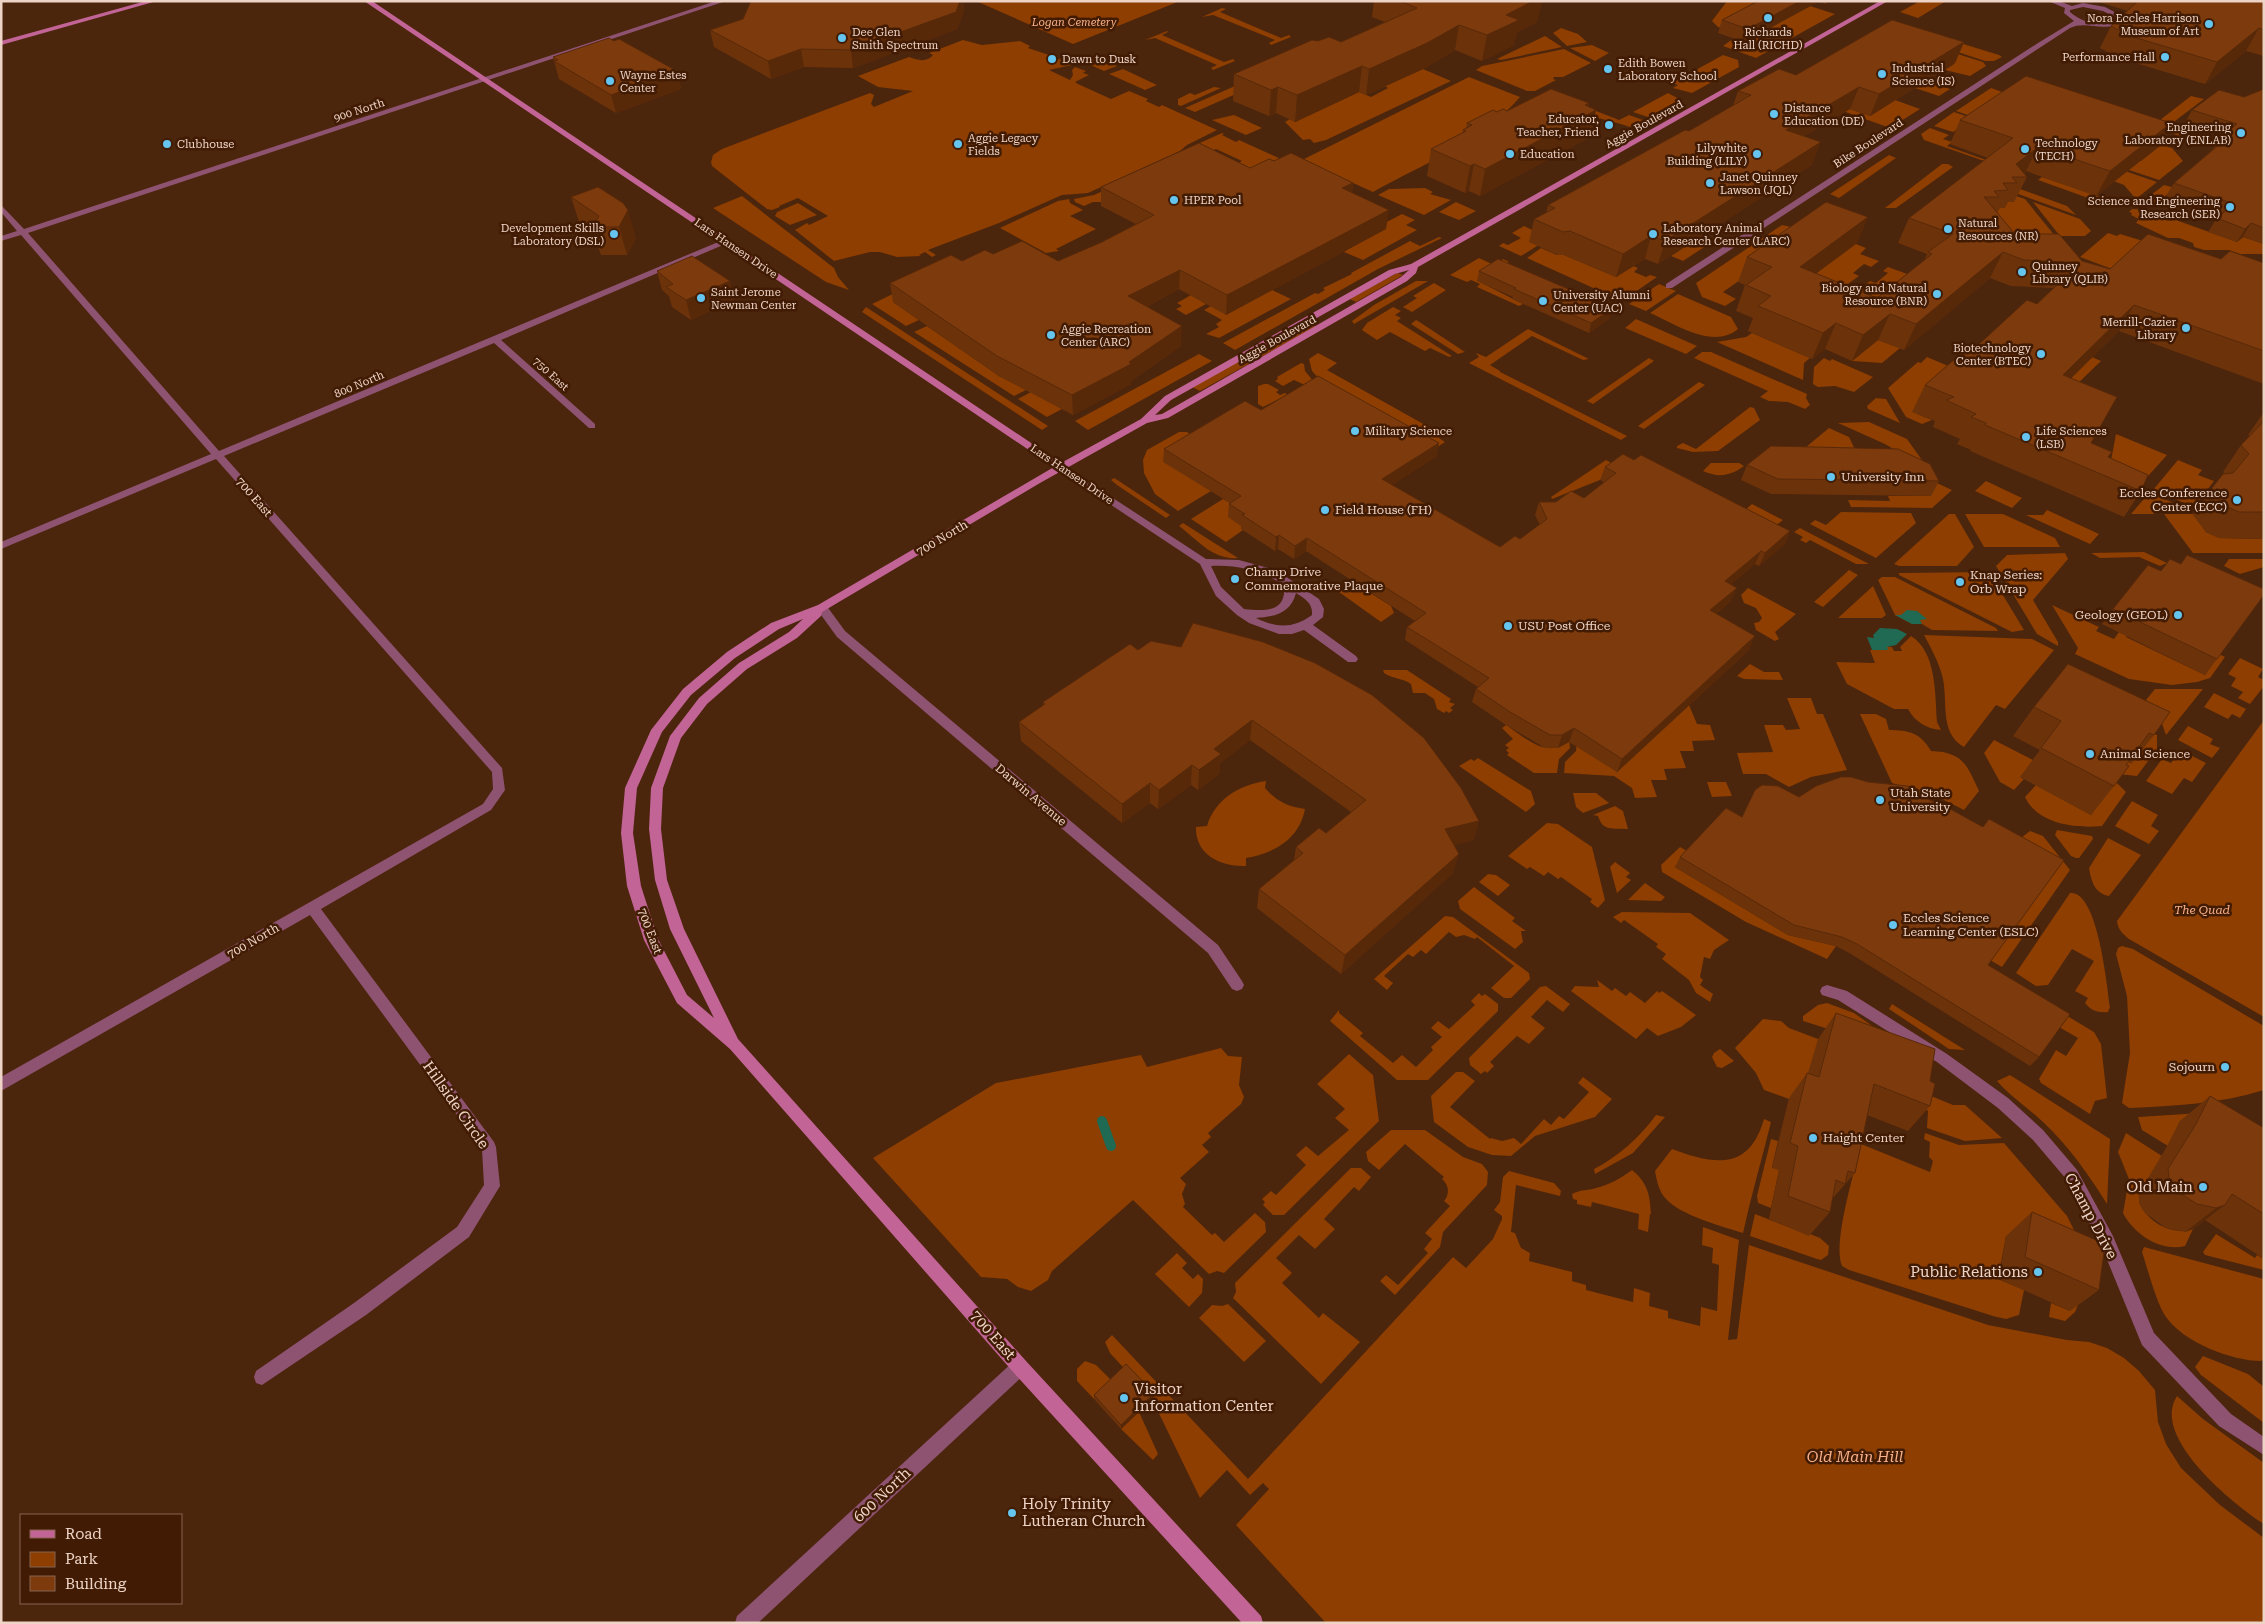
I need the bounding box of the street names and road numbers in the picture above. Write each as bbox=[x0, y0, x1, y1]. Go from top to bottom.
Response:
street label: 900 North bbox=[332, 96, 386, 125]
street label: Aggie Boulevard bbox=[1603, 98, 1685, 151]
street label: Bike Boulevard bbox=[1831, 116, 1905, 171]
street label: Lars Hansen Drive bbox=[692, 216, 780, 281]
street label: Aggie Boulevard bbox=[1236, 313, 1318, 366]
street label: 750 East bbox=[530, 355, 571, 394]
street label: 800 North bbox=[332, 368, 386, 401]
street label: Lars Hansen Drive bbox=[1028, 442, 1116, 507]
street label: 700 East bbox=[233, 474, 275, 520]
street label: 700 North bbox=[914, 517, 970, 559]
street label: Darwin Avenue bbox=[993, 761, 1070, 829]
street label: 700 East bbox=[635, 906, 665, 956]
street label: 700 North bbox=[225, 920, 282, 961]
street label: Hillside Circle bbox=[419, 1058, 493, 1152]
street label: Champ Drive bbox=[2061, 1170, 2121, 1262]
street label: 700 East bbox=[967, 1307, 1020, 1364]
street label: 600 North bbox=[850, 1464, 915, 1526]

